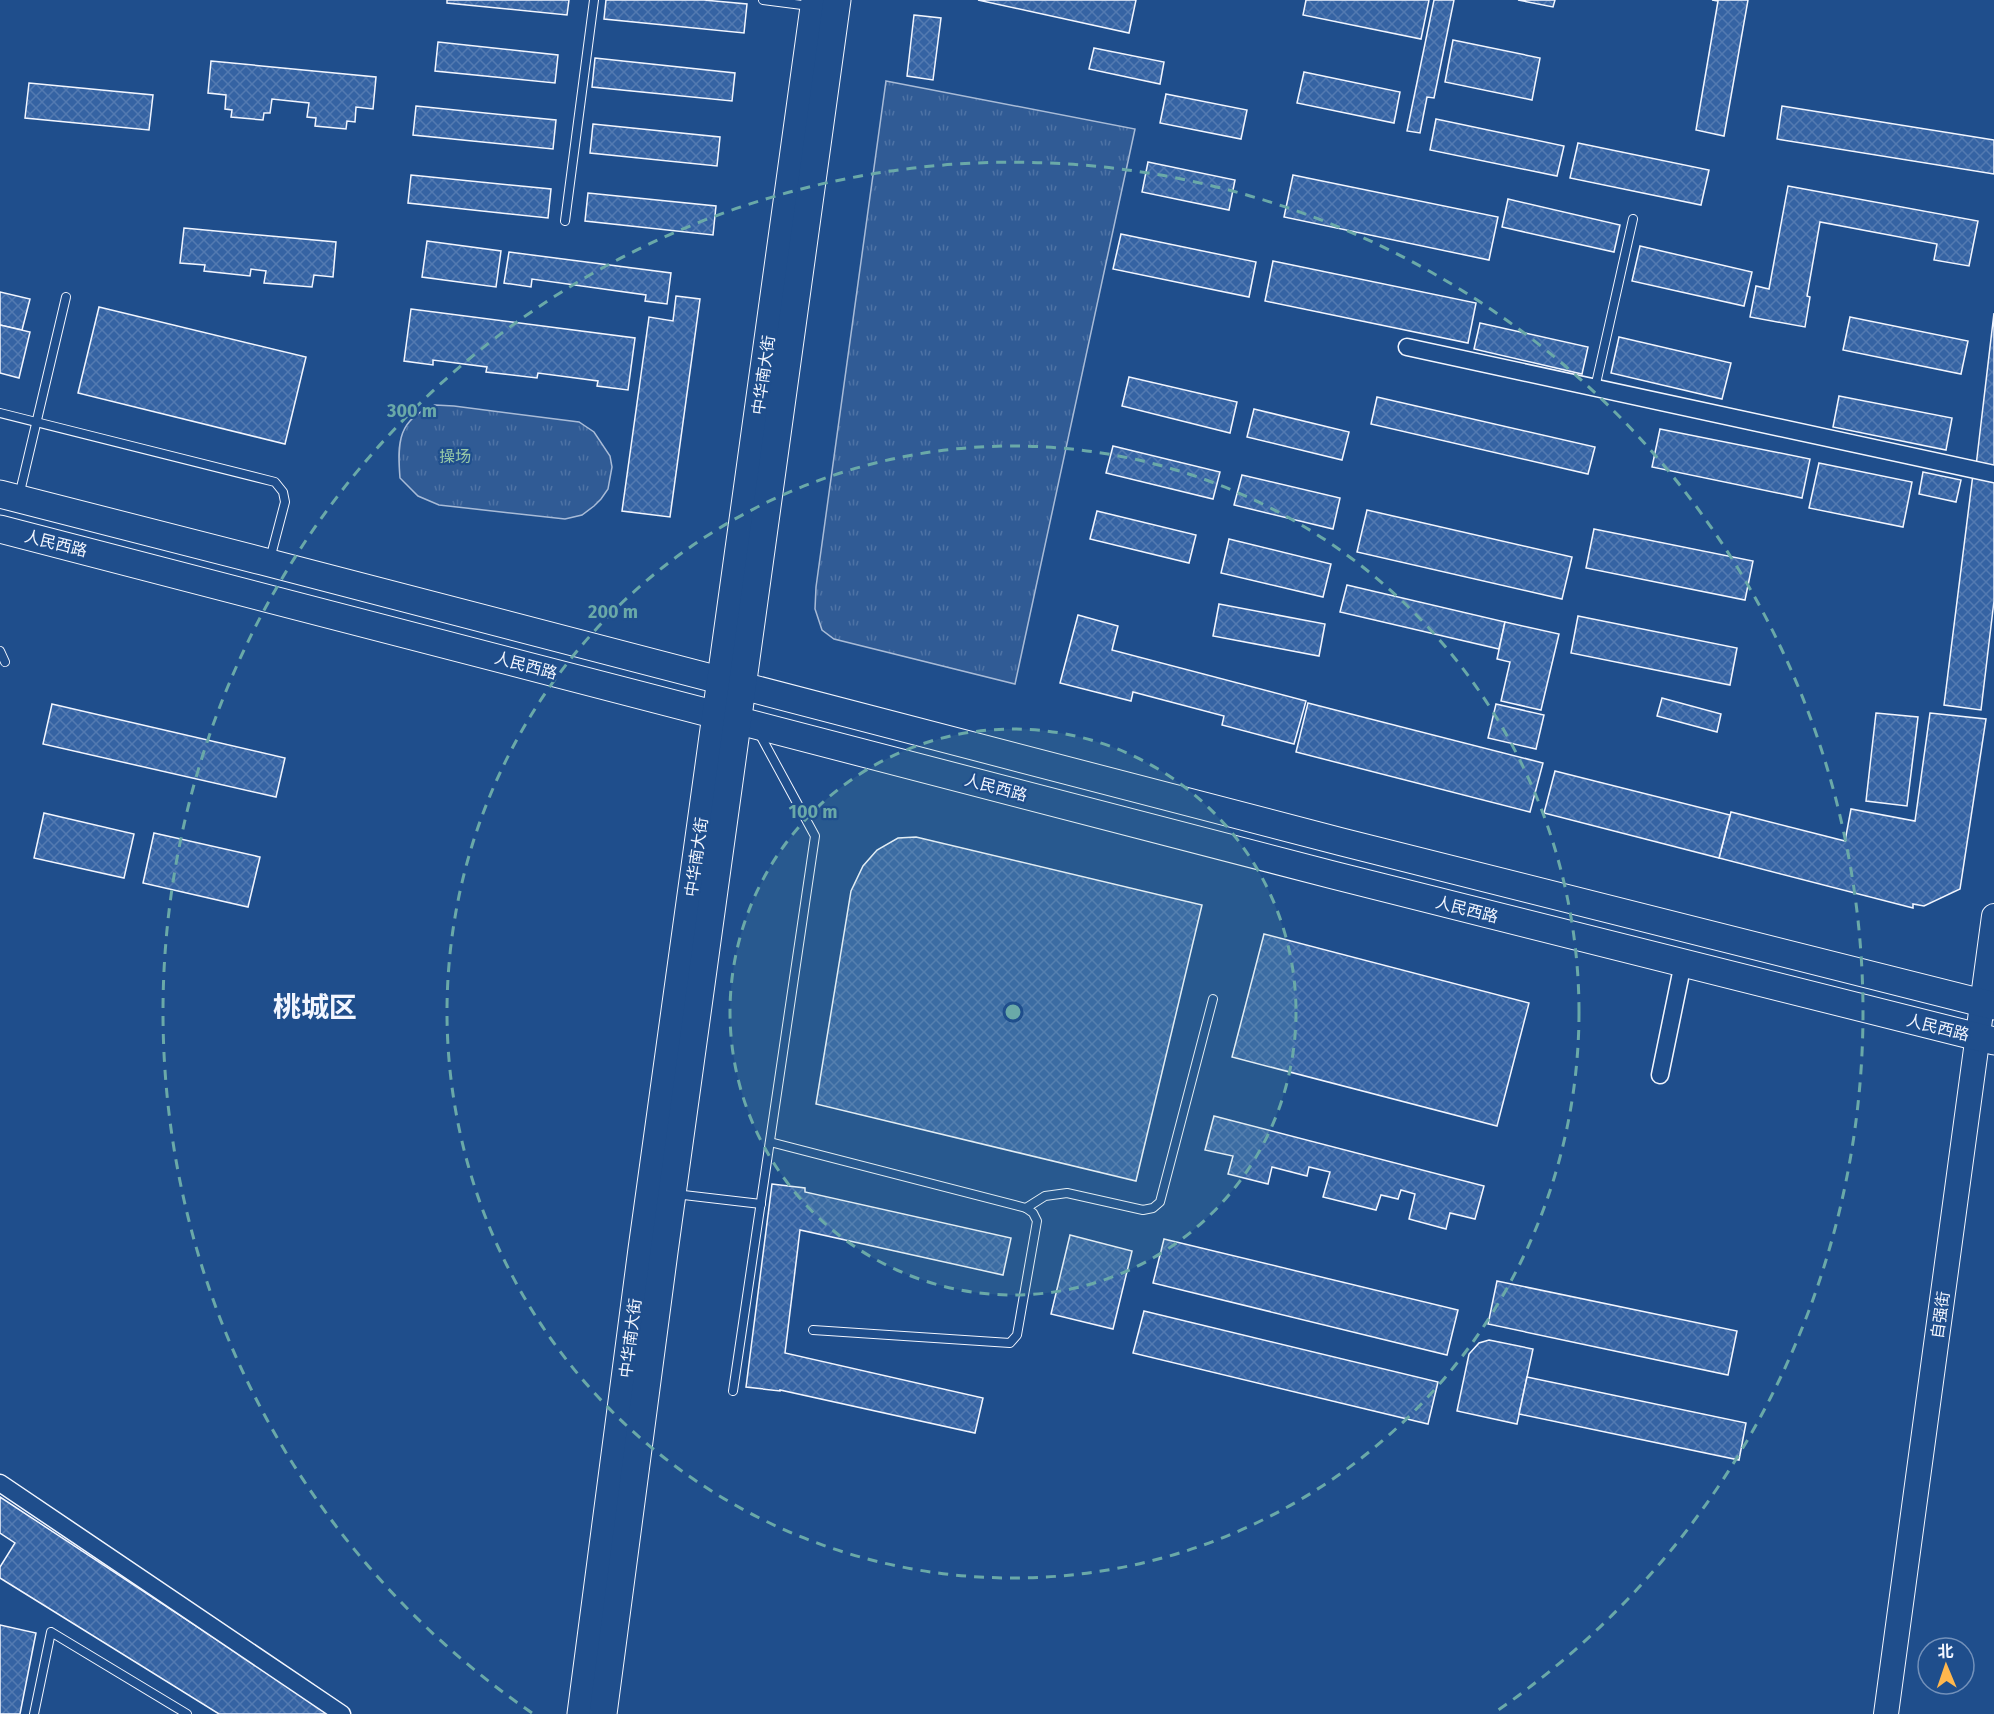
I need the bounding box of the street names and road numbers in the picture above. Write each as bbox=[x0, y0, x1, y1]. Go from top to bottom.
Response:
street label: 中华南大街 bbox=[749, 334, 778, 416]
street label: 人民西路 bbox=[23, 527, 89, 560]
street label: 人民西路 bbox=[492, 648, 559, 683]
street label: 人民西路 bbox=[962, 770, 1029, 805]
street label: 中华南大街 bbox=[682, 816, 711, 898]
street label: 人民西路 bbox=[1434, 893, 1500, 926]
street label: 人民西路 bbox=[1905, 1011, 1971, 1044]
street label: 自强街 bbox=[1928, 1290, 1953, 1340]
street label: 中华南大街 bbox=[616, 1297, 645, 1379]

